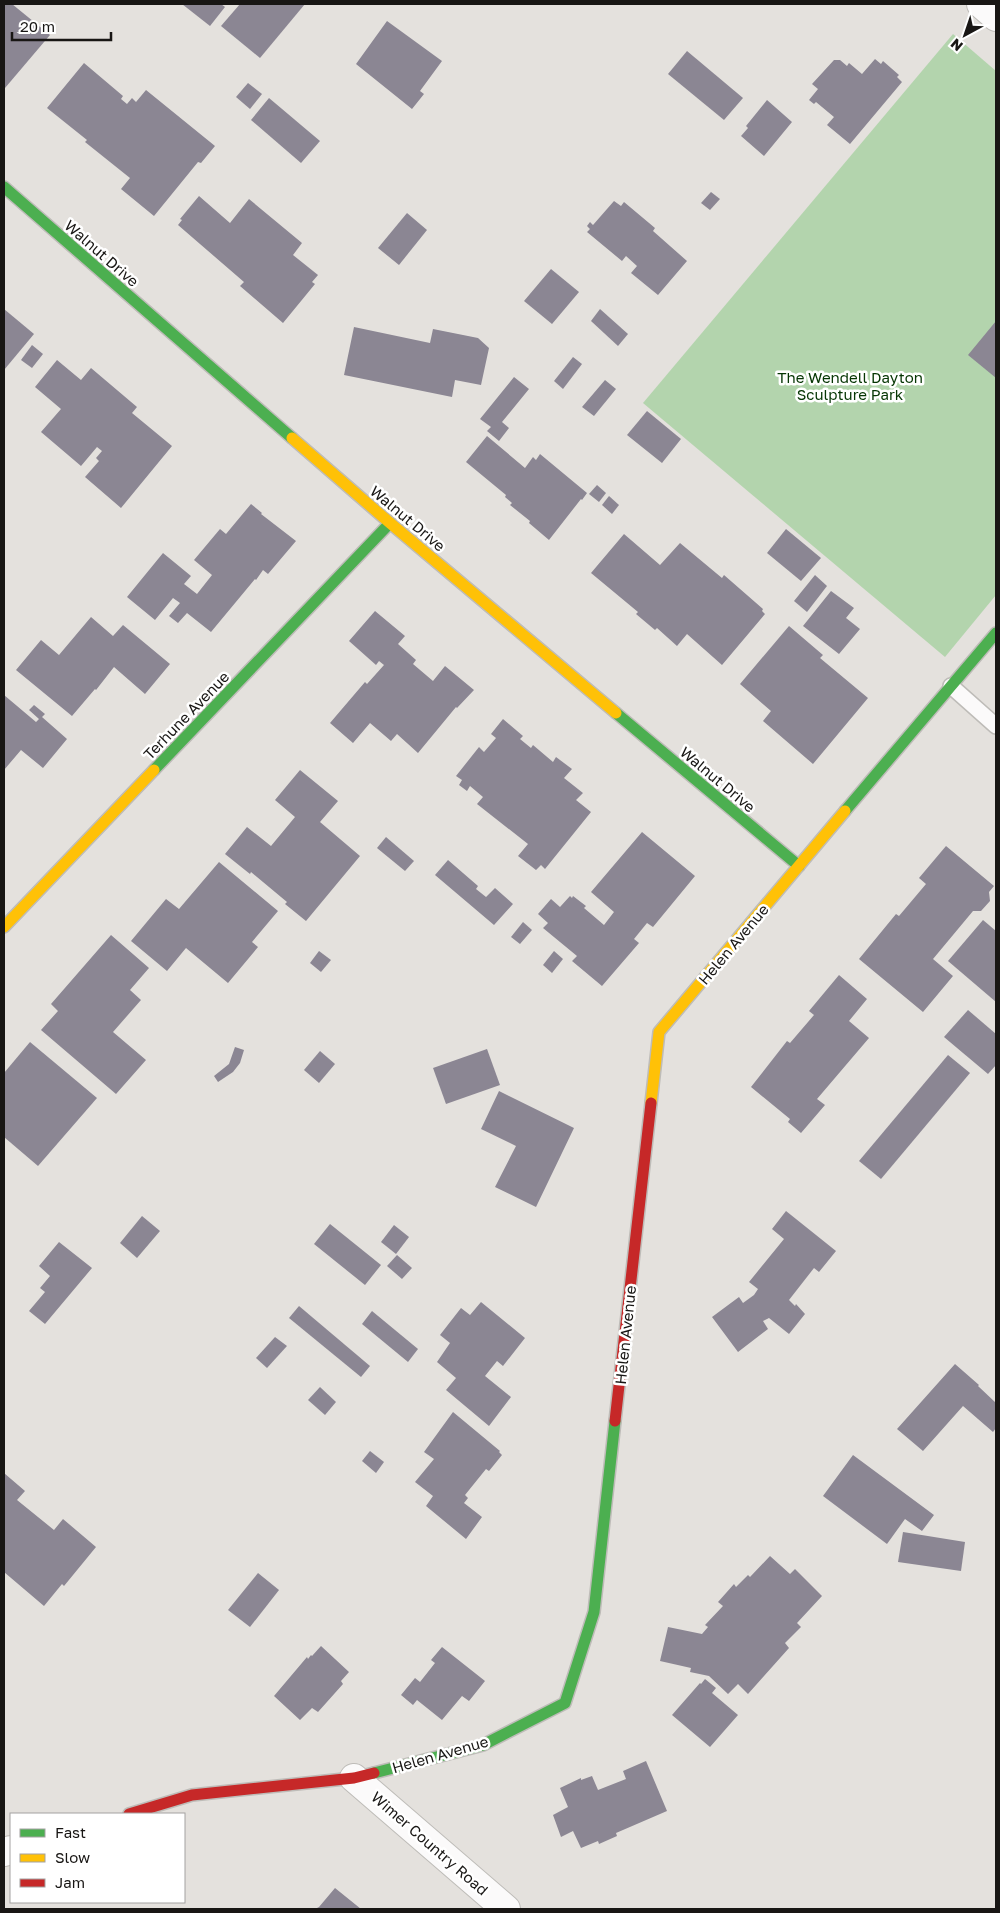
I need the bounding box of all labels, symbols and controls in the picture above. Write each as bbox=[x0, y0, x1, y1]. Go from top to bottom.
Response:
scale bar bbox=[12, 10, 111, 42]
north arrow bbox=[940, 10, 990, 60]
text: 20 m bbox=[20, 17, 55, 35]
text: N bbox=[947, 35, 966, 55]
street label: Walnut Drive bbox=[61, 216, 143, 290]
park label: The Wendell Dayton Sculpture Park bbox=[777, 368, 923, 403]
street label: Walnut Drive bbox=[367, 481, 449, 555]
street label: Terhune Avenue bbox=[139, 667, 233, 763]
street label: Walnut Drive bbox=[677, 742, 759, 816]
street label: Helen Avenue bbox=[694, 900, 772, 988]
street label: Helen Avenue bbox=[611, 1284, 639, 1385]
street label: Helen Avenue bbox=[390, 1732, 491, 1776]
street label: Wimer Country Road bbox=[368, 1787, 492, 1899]
legend bbox=[10, 1813, 185, 1903]
text: Fast bbox=[55, 1823, 86, 1841]
text: Slow bbox=[55, 1848, 90, 1866]
text: Jam bbox=[55, 1873, 85, 1891]

